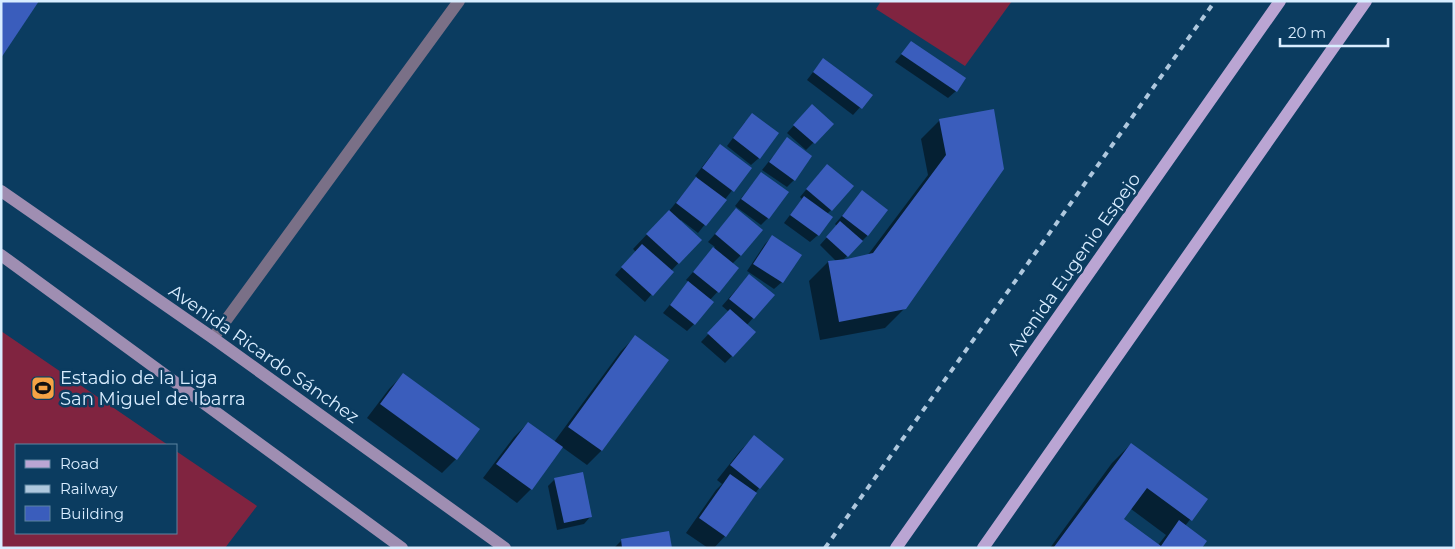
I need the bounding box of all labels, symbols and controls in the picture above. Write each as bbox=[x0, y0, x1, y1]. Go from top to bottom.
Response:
scale bar bbox=[1280, 15, 1388, 47]
text: 20 m bbox=[1288, 23, 1326, 42]
street label: Avenida Eugenio Espejo bbox=[1003, 169, 1145, 359]
street label: Avenida Ricardo Sánchez bbox=[165, 280, 363, 428]
place label: Estadio de la Liga San Miguel de Ibarra bbox=[60, 367, 246, 410]
sports icon: Estadio de la Liga San Miguel de Ibarra bbox=[30, 375, 56, 401]
legend bbox=[15, 444, 178, 534]
text: Road bbox=[60, 454, 99, 473]
text: Railway bbox=[60, 479, 118, 498]
text: Building bbox=[60, 504, 124, 523]

